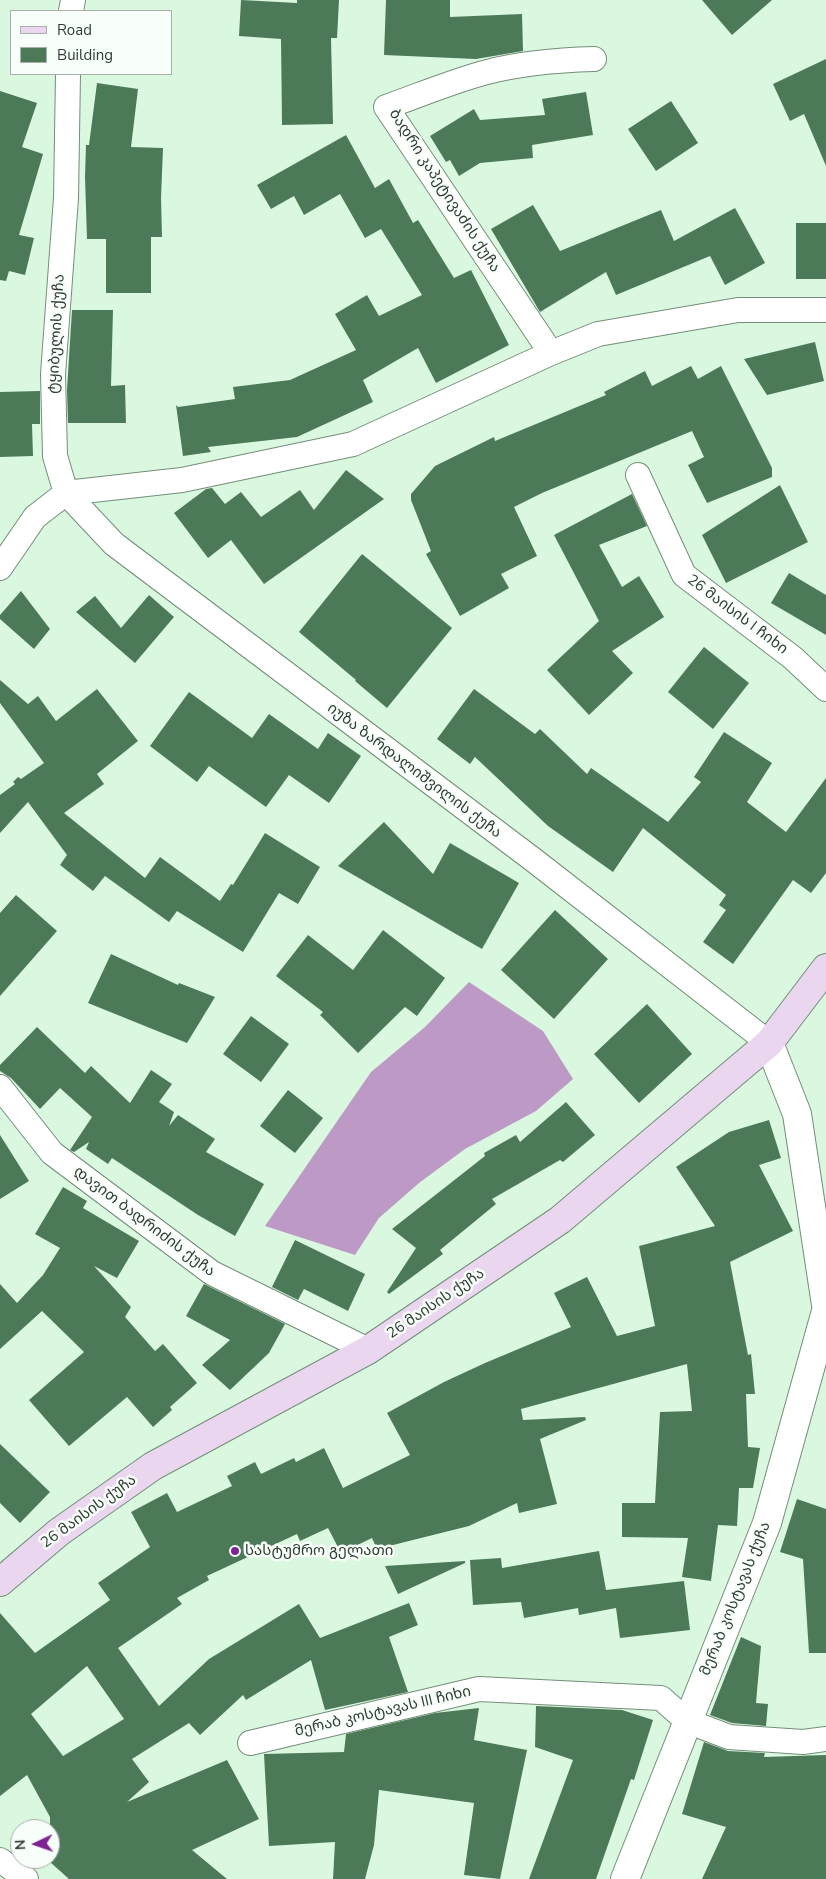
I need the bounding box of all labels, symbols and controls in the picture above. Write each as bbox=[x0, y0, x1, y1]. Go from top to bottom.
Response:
legend bbox=[10, 10, 172, 75]
text: Road bbox=[57, 20, 92, 40]
text: Building bbox=[57, 45, 113, 65]
street label: ბადრი კაპეტივაძის ქუჩა bbox=[384, 106, 504, 276]
street label: ტყიბულის ქუჩა bbox=[45, 274, 69, 394]
street label: 26 მაისის I ჩიხი bbox=[683, 571, 791, 659]
street label: იუზა ზარდალიშვილის ქუჩა bbox=[323, 700, 505, 842]
street label: დავით ბადრიძის ქუჩა bbox=[70, 1163, 218, 1281]
street label: 26 მაისის ქუჩა bbox=[384, 1265, 488, 1343]
street label: 26 მაისის ქუჩა bbox=[38, 1471, 140, 1553]
street label: მერაბ კოსტავას ქუჩა bbox=[697, 1519, 775, 1679]
place label: სასტუმრო გელათი bbox=[245, 1542, 393, 1560]
marker: სასტუმრო გელათი bbox=[229, 1545, 241, 1557]
street label: მერაბ კოსტავას III ჩიხი bbox=[293, 1683, 473, 1741]
north arrow bbox=[10, 1819, 60, 1869]
text: N bbox=[11, 1839, 30, 1850]

